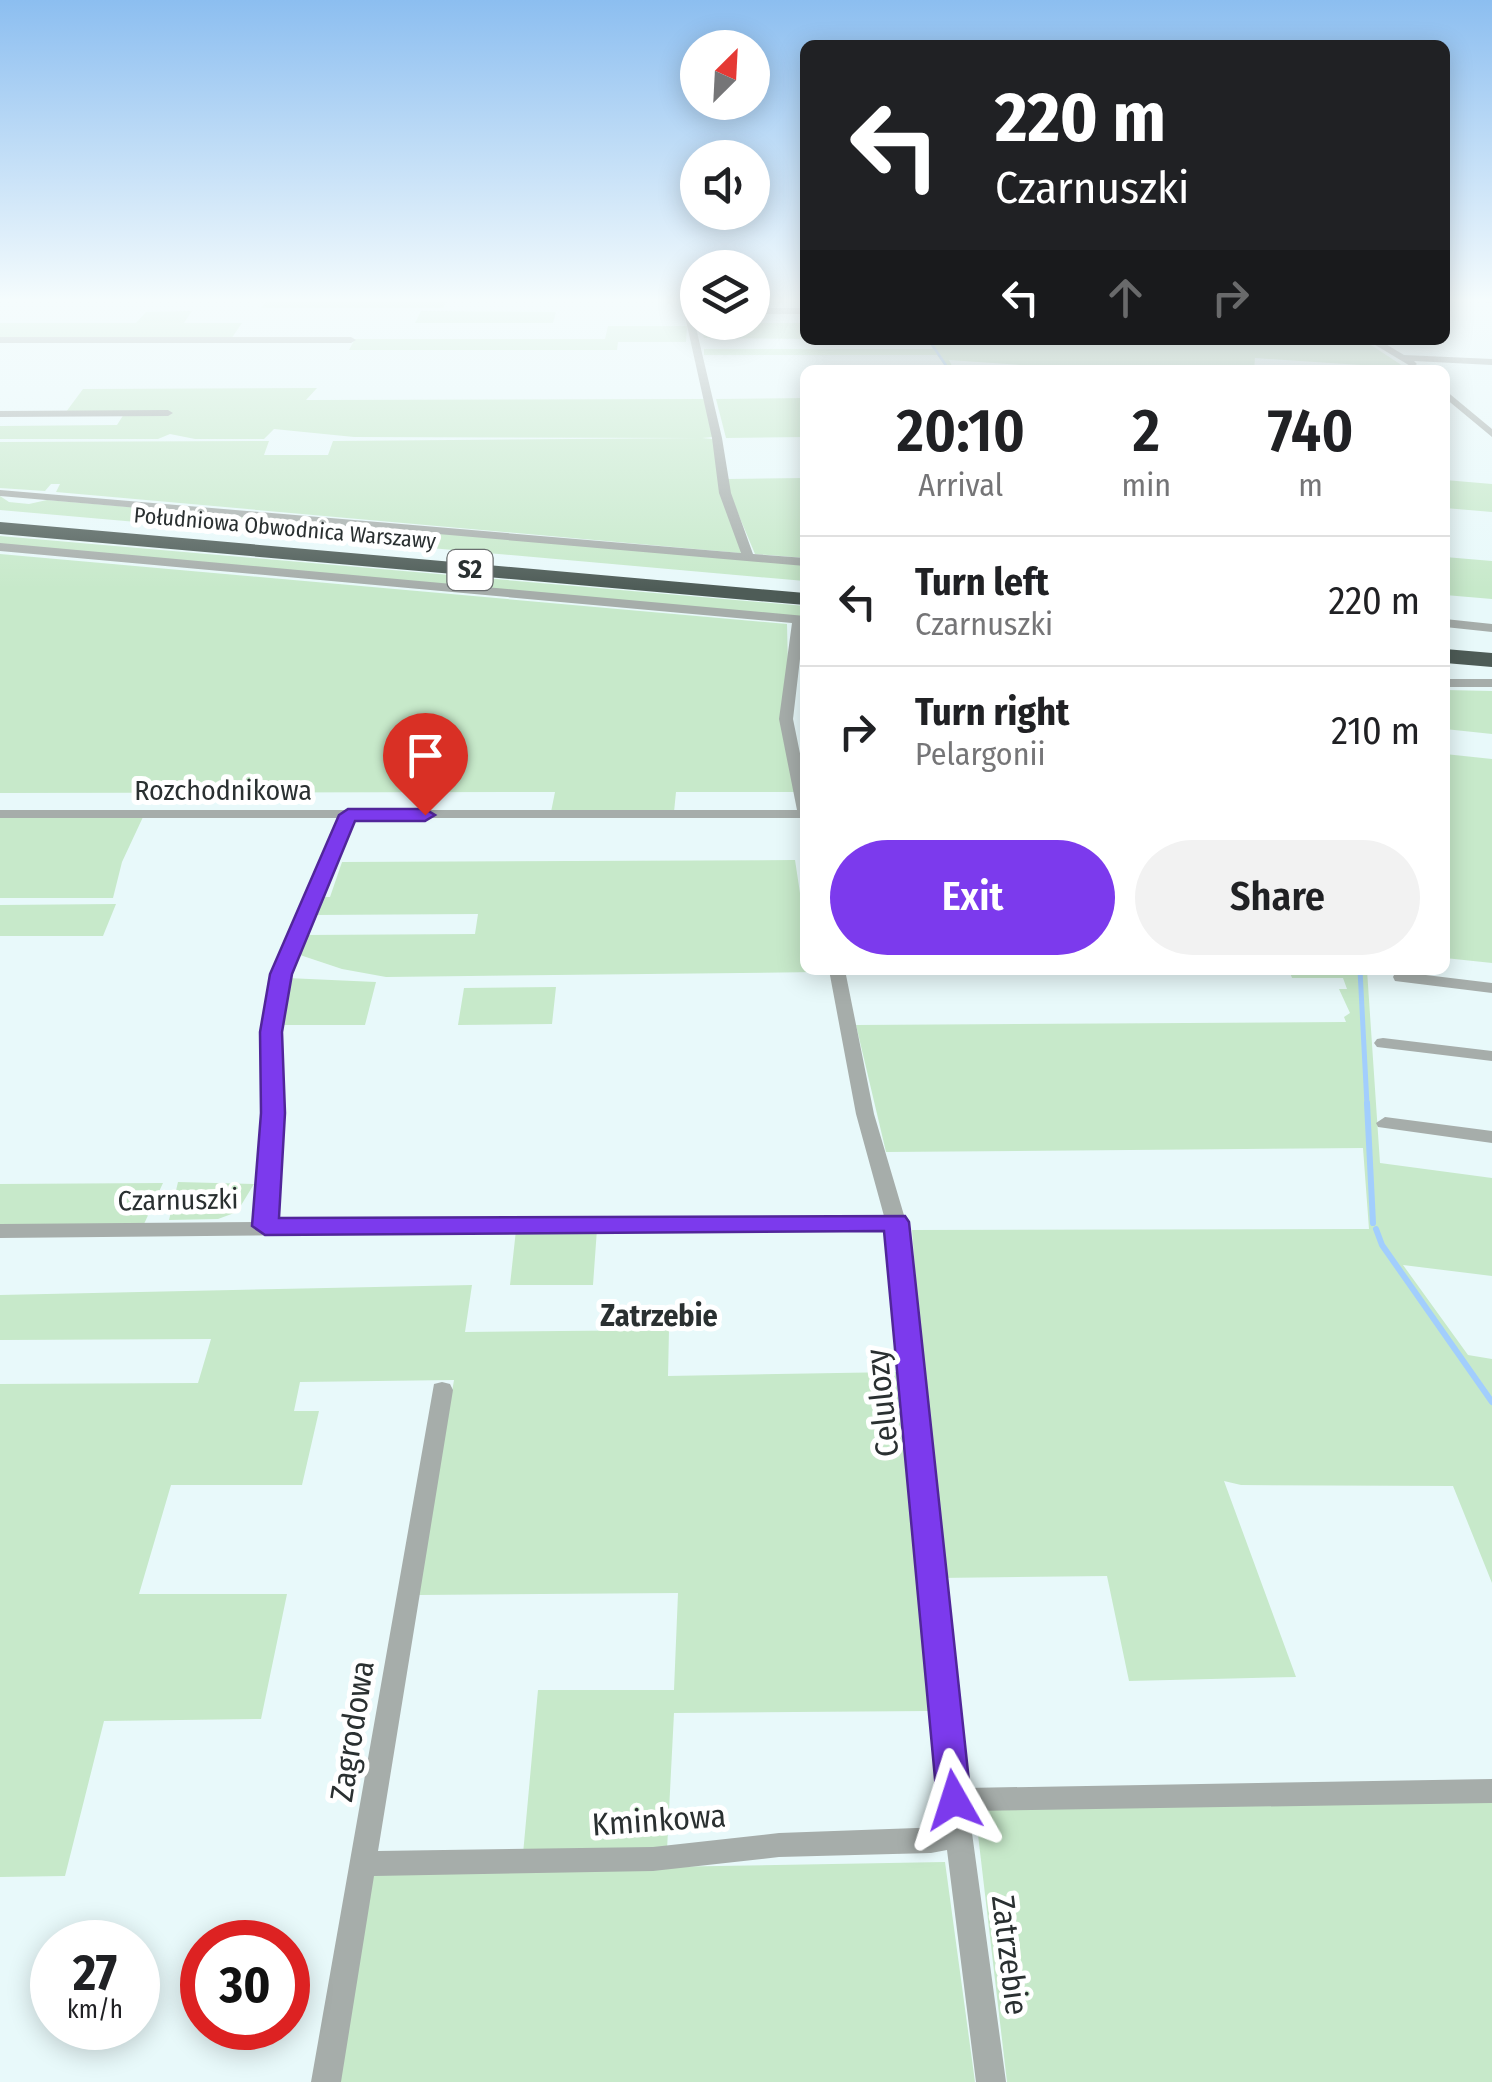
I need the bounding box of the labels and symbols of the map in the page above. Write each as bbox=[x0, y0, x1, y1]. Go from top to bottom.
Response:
north arrow bbox=[680, 30, 770, 120]
street label: Południowa Obwodnica Warszawy bbox=[133, 501, 437, 555]
road number: S2 bbox=[448, 550, 492, 590]
pin bbox=[383, 713, 468, 816]
street label: Rozchodnikowa bbox=[134, 774, 312, 807]
street label: Czarnuszki bbox=[117, 1182, 239, 1218]
district label: Zatrzebie bbox=[600, 1298, 718, 1334]
street label: Celulozy bbox=[857, 1346, 907, 1459]
street label: Zagrodowa bbox=[322, 1658, 382, 1804]
position arrow bbox=[902, 1748, 1006, 1852]
street label: Kminkowa bbox=[591, 1796, 727, 1844]
street label: Zatrzebie bbox=[984, 1893, 1036, 2017]
speed limit sign: 30 bbox=[180, 1920, 310, 2050]

